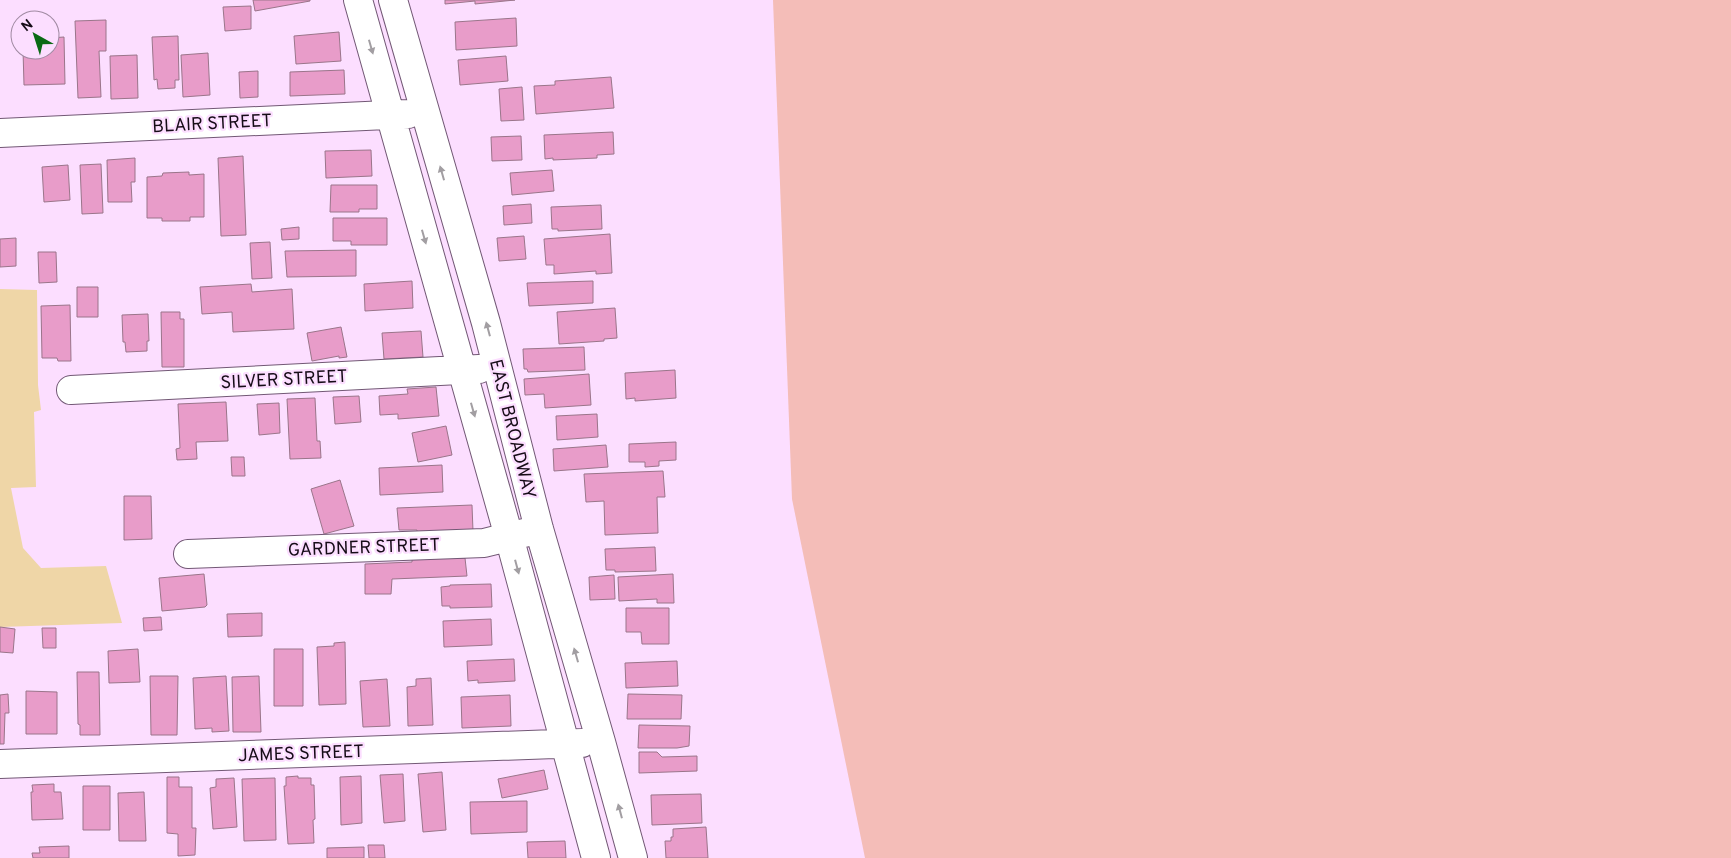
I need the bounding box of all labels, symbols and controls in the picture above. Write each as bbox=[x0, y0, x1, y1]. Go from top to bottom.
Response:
north arrow bbox=[10, 10, 60, 60]
text: N bbox=[19, 16, 37, 36]
one-way arrow bbox=[367, 39, 375, 54]
street label: BLAIR STREET bbox=[152, 110, 273, 139]
one-way arrow bbox=[438, 165, 446, 180]
one-way arrow bbox=[421, 230, 429, 245]
one-way arrow bbox=[483, 321, 491, 336]
street label: EAST BROADWAY bbox=[483, 357, 540, 502]
street label: SILVER STREET bbox=[220, 366, 348, 395]
one-way arrow bbox=[469, 403, 477, 418]
street label: GARDNER STREET bbox=[288, 534, 441, 563]
one-way arrow bbox=[513, 559, 521, 574]
one-way arrow bbox=[572, 647, 580, 662]
street label: JAMES STREET bbox=[238, 741, 364, 768]
one-way arrow bbox=[616, 803, 624, 818]

